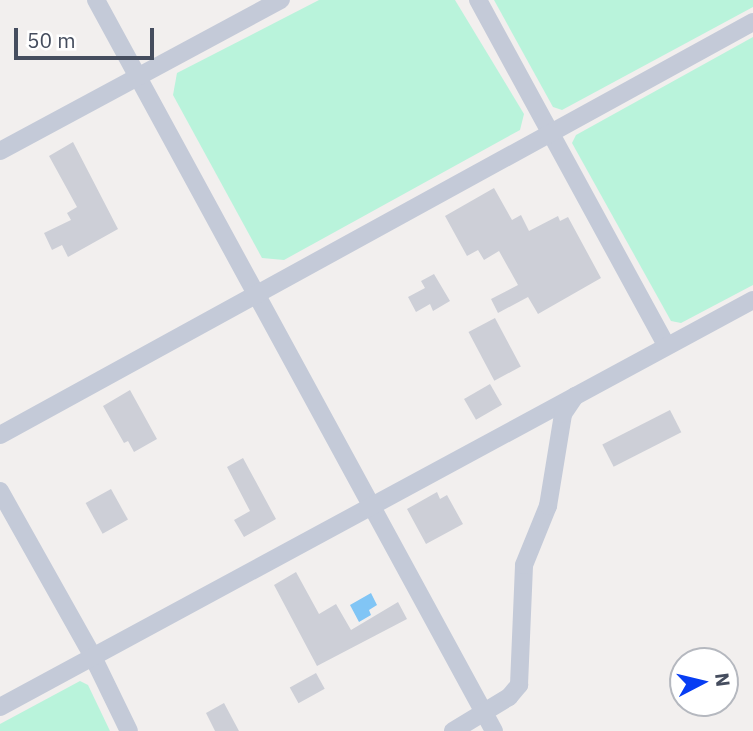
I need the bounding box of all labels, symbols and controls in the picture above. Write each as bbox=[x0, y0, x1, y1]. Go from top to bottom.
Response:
scale bar bbox=[18, 14, 158, 58]
text: 50 m bbox=[27, 26, 76, 54]
north arrow bbox=[669, 647, 739, 717]
text: N bbox=[710, 671, 736, 688]

